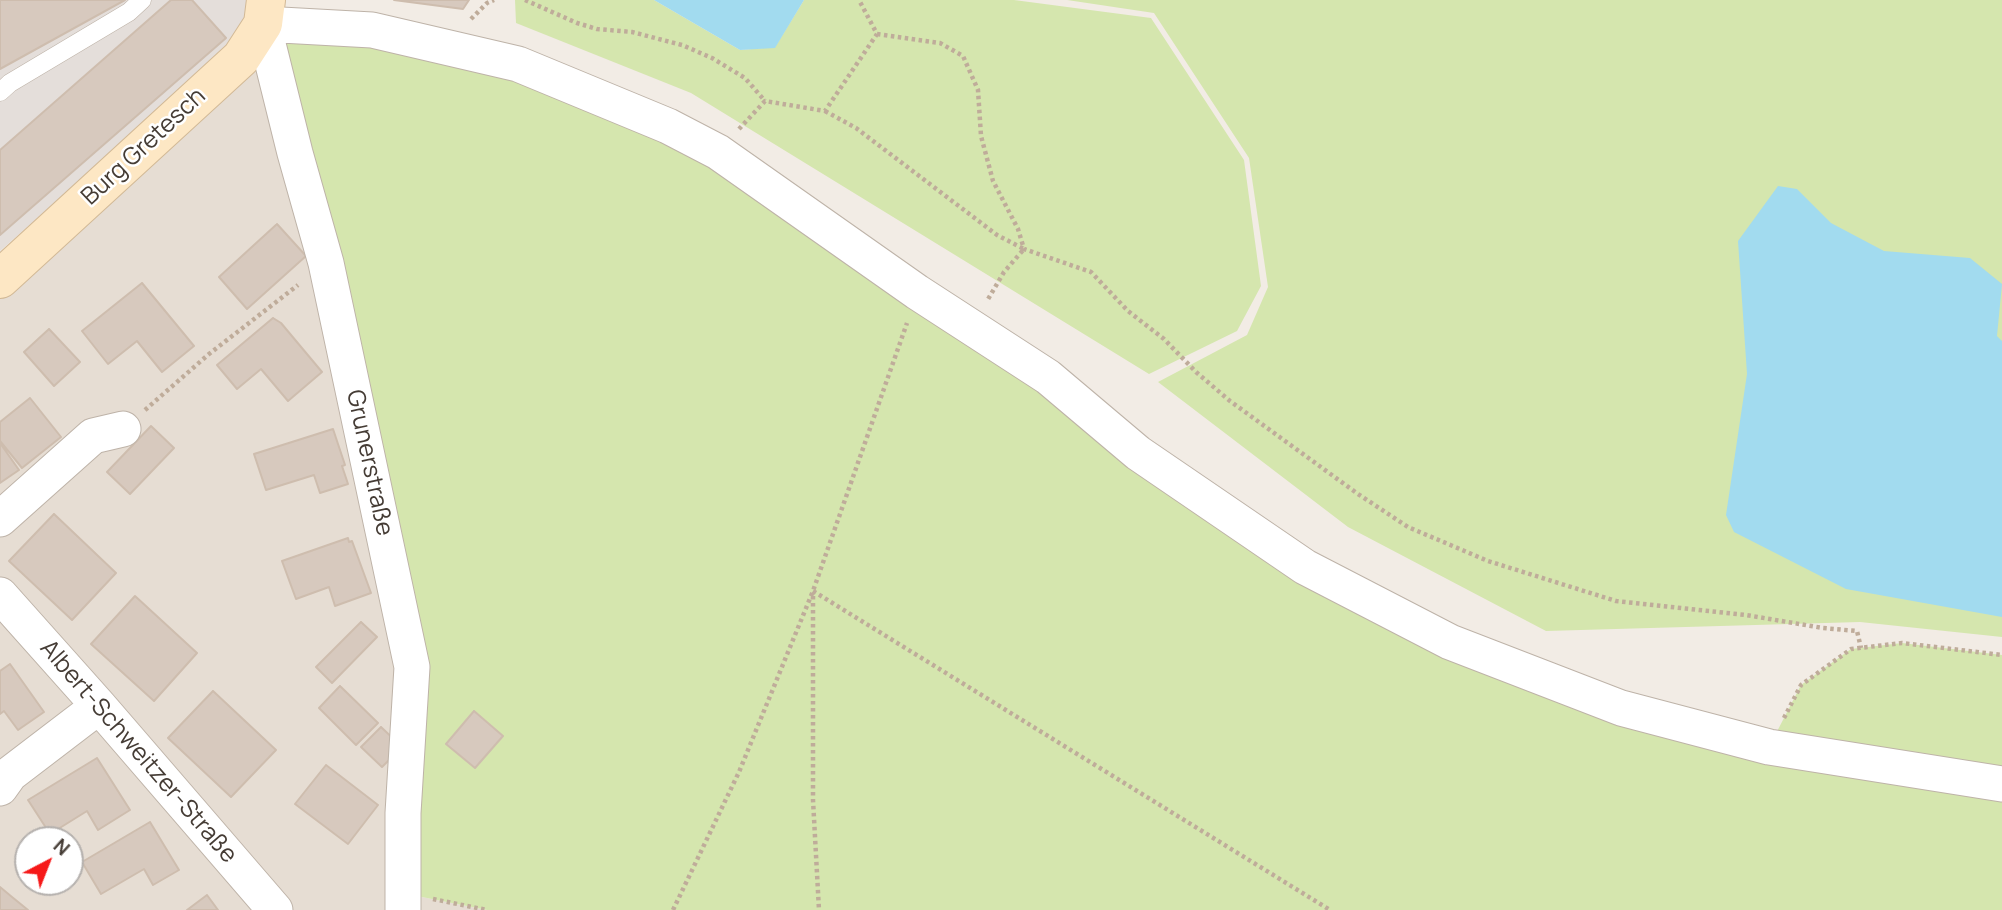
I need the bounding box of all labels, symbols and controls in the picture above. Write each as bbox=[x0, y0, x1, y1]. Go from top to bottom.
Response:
street label: Burg Gretesch bbox=[76, 82, 212, 212]
street label: Grunerstraße bbox=[339, 387, 399, 539]
street label: Albert-Schweitzer-Straße bbox=[33, 635, 243, 869]
north arrow bbox=[14, 826, 84, 896]
text: N bbox=[48, 833, 75, 861]

